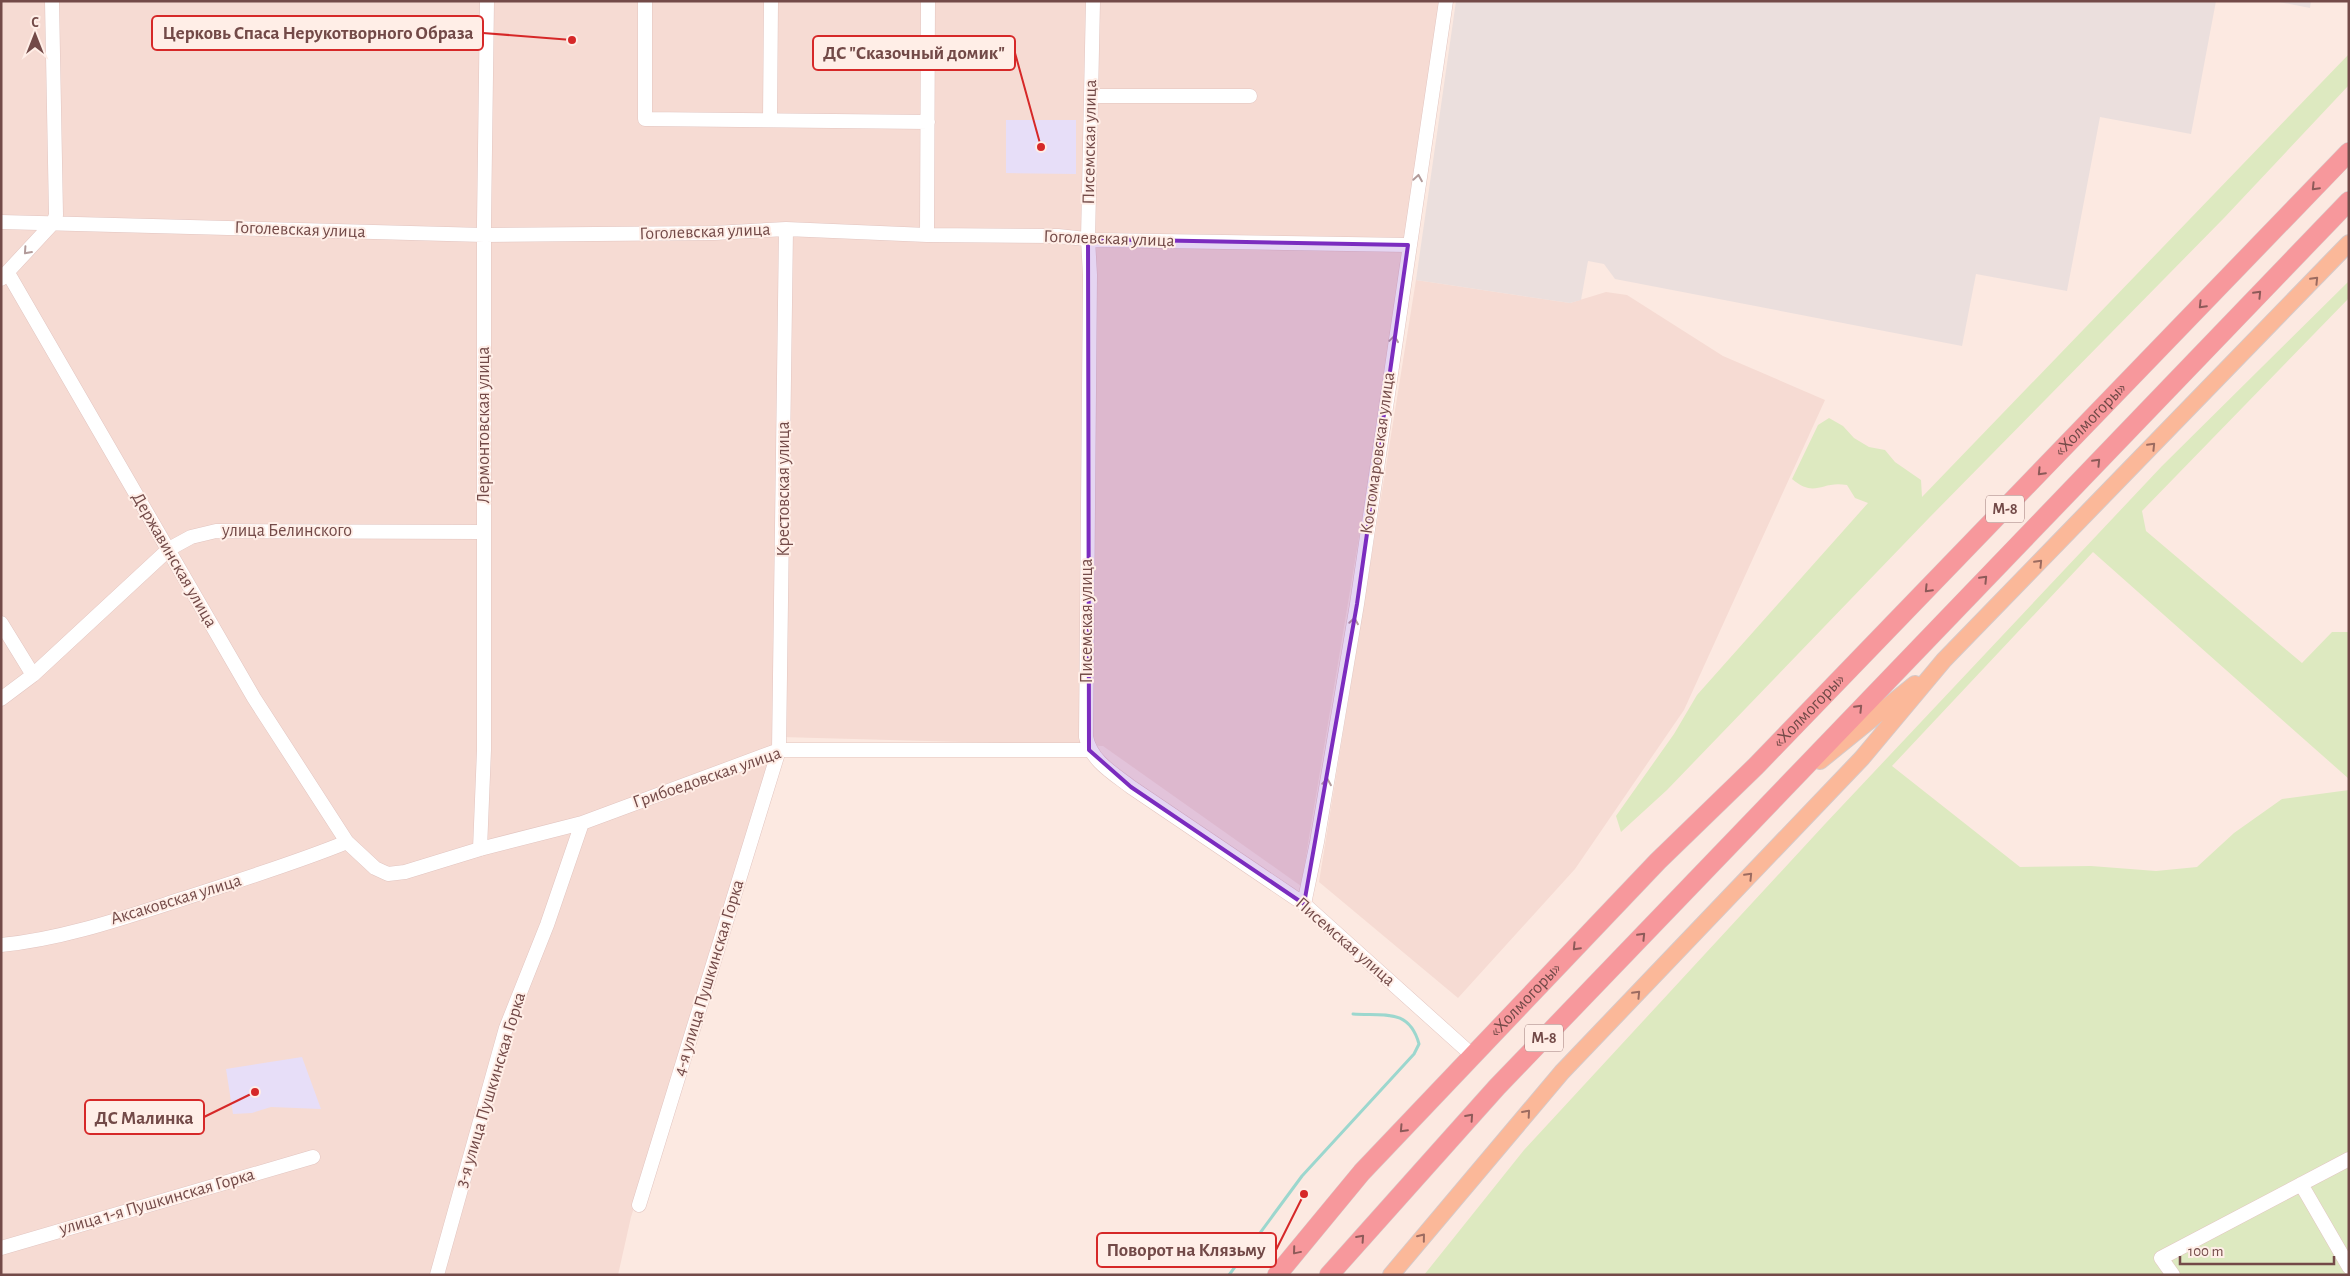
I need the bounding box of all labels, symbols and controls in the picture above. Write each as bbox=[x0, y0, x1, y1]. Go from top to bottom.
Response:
north arrow bbox=[10, 10, 60, 60]
text: С bbox=[31, 16, 39, 30]
callout: Церковь Спаса Нерукотворного Образа bbox=[152, 16, 483, 50]
text: Церковь Спаса Нерукотворного Образа bbox=[163, 24, 474, 43]
callout: ДС "Сказочный домик" bbox=[813, 36, 1015, 70]
text: ДС "Сказочный домик" bbox=[823, 44, 1005, 63]
street label: Писемская улица bbox=[1080, 79, 1100, 205]
one-way arrow bbox=[1413, 174, 1423, 183]
one-way arrow bbox=[2312, 182, 2321, 191]
street label: Гоголевская улица bbox=[234, 219, 366, 241]
street label: Гоголевская улица bbox=[639, 221, 771, 243]
street label: Гоголевская улица bbox=[1043, 228, 1175, 250]
one-way arrow bbox=[24, 246, 33, 255]
one-way arrow bbox=[2309, 276, 2318, 285]
one-way arrow bbox=[2252, 291, 2261, 300]
one-way arrow bbox=[2199, 299, 2208, 308]
one-way arrow bbox=[1388, 335, 1399, 343]
street label: Лермонтовская улица bbox=[475, 346, 493, 504]
street label: Костомаровская улица bbox=[1358, 371, 1398, 535]
street label: «Холмогоры» bbox=[2051, 379, 2130, 460]
street label: Крестовская улица bbox=[775, 421, 793, 557]
one-way arrow bbox=[2147, 443, 2156, 452]
one-way arrow bbox=[2091, 458, 2100, 467]
one-way arrow bbox=[2038, 466, 2047, 475]
street label: Державинская улица bbox=[128, 489, 220, 631]
road number: М-8 bbox=[1986, 496, 2024, 522]
street label: улица Белинского bbox=[221, 522, 352, 540]
street label: Писемская улица bbox=[1078, 558, 1096, 684]
one-way arrow bbox=[2033, 559, 2042, 568]
one-way arrow bbox=[1978, 576, 1987, 585]
one-way arrow bbox=[1925, 583, 1934, 592]
one-way arrow bbox=[1348, 617, 1358, 626]
street label: «Холмогоры» bbox=[1770, 670, 1849, 752]
one-way arrow bbox=[1853, 705, 1862, 714]
street label: Грибоедовская улица bbox=[630, 743, 783, 812]
one-way arrow bbox=[1322, 777, 1332, 786]
street label: Аксаковская улица bbox=[109, 872, 243, 928]
one-way arrow bbox=[1743, 873, 1752, 882]
street label: 4-я улица Пушкинская Горка bbox=[671, 878, 747, 1078]
street label: Писемская улица bbox=[1292, 894, 1398, 990]
one-way arrow bbox=[1636, 932, 1645, 941]
one-way arrow bbox=[1573, 941, 1582, 950]
street label: «Холмогоры» bbox=[1486, 959, 1565, 1041]
street label: 3-я улица Пушкинская Горка bbox=[453, 990, 529, 1190]
one-way arrow bbox=[1631, 990, 1640, 999]
road number: М-8 bbox=[1525, 1024, 1563, 1052]
callout: ДС Малинка bbox=[85, 1100, 204, 1134]
text: ДС Малинка bbox=[94, 1109, 194, 1128]
one-way arrow bbox=[1521, 1110, 1530, 1119]
one-way arrow bbox=[1464, 1114, 1473, 1123]
one-way arrow bbox=[1400, 1123, 1409, 1132]
street label: улица 1-я Пушкинская Горка bbox=[57, 1166, 256, 1239]
callout: Поворот на Клязьму bbox=[1097, 1233, 1276, 1267]
one-way arrow bbox=[1416, 1234, 1424, 1243]
scale bar bbox=[2180, 1234, 2334, 1266]
one-way arrow bbox=[1356, 1235, 1365, 1244]
text: Поворот на Клязьму bbox=[1106, 1241, 1266, 1260]
text: 100 m bbox=[2188, 1244, 2223, 1259]
one-way arrow bbox=[1293, 1246, 1302, 1255]

